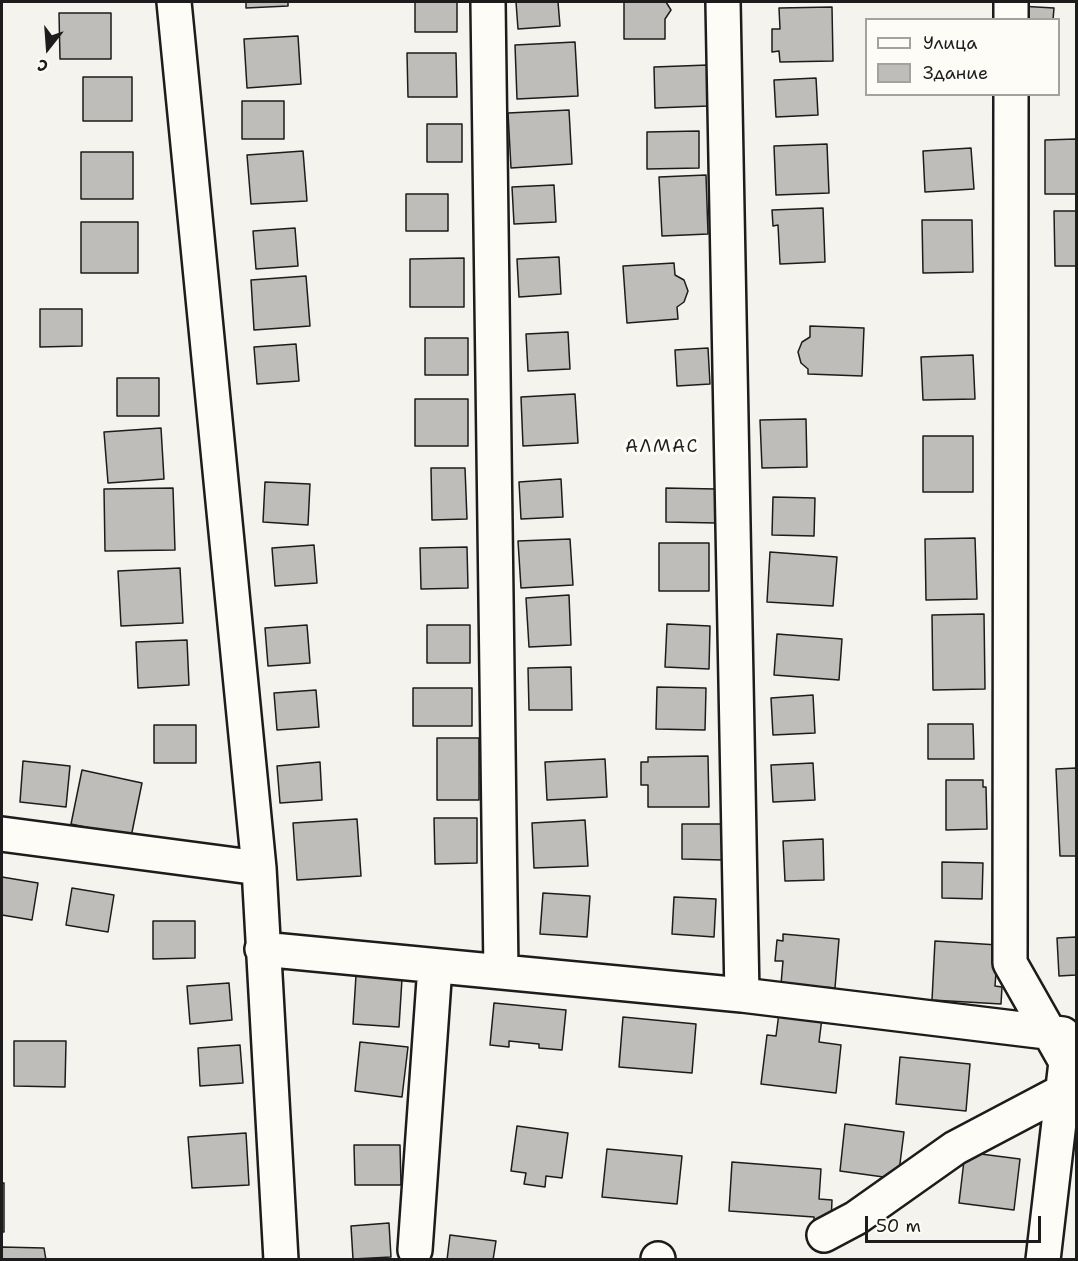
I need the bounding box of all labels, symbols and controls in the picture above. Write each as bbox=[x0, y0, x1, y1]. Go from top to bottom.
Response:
north arrow bbox=[18, 18, 78, 78]
legend bbox=[865, 18, 1060, 96]
text: Улица bbox=[923, 31, 977, 55]
text: С bbox=[35, 54, 50, 77]
text: Здание bbox=[923, 61, 988, 85]
district label: АЛМАС bbox=[625, 436, 699, 458]
scale bar bbox=[868, 1204, 1044, 1242]
text: 50 m bbox=[876, 1214, 921, 1238]

